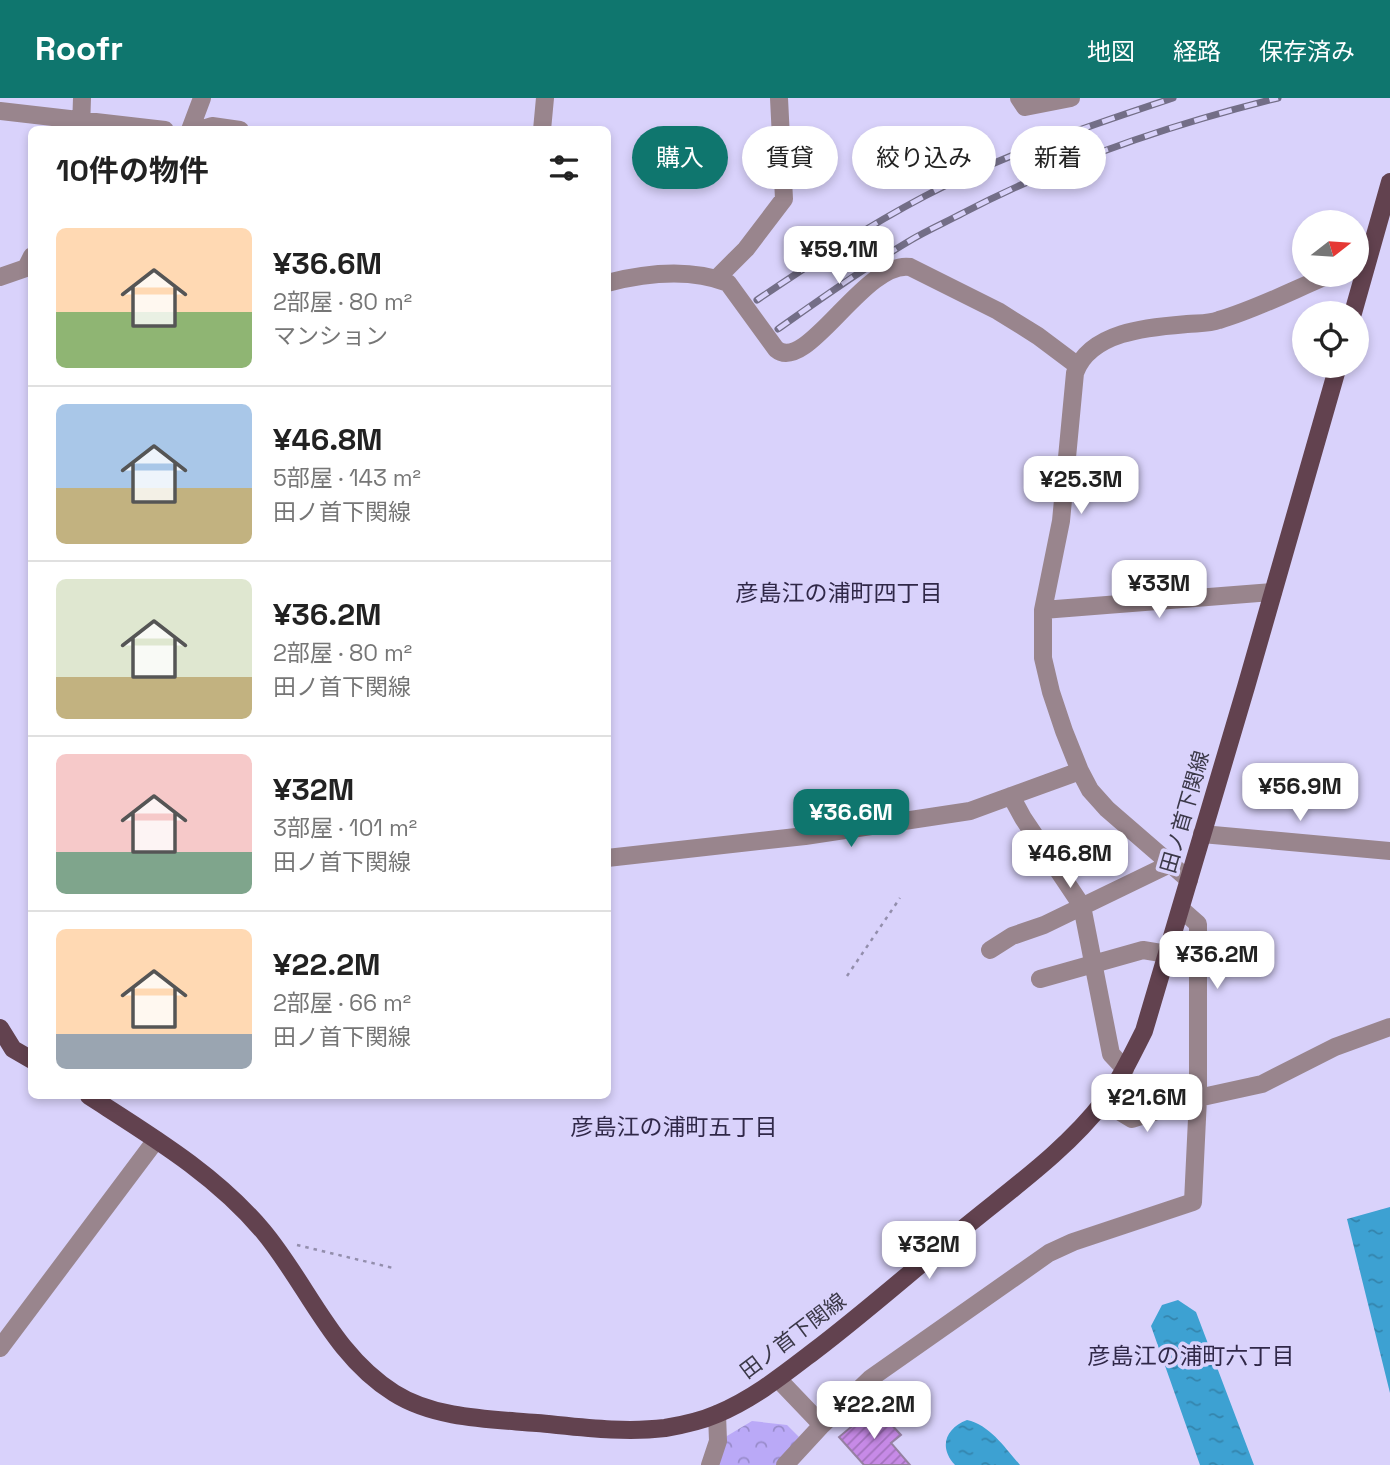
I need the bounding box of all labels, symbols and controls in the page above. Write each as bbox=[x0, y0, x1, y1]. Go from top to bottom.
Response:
text: Roofr bbox=[35, 28, 123, 70]
text: 地図 bbox=[1087, 36, 1135, 67]
text: 経路 bbox=[1173, 36, 1221, 67]
text: 保存済み bbox=[1259, 36, 1355, 67]
chip: 購入 bbox=[632, 126, 728, 189]
chip: 賃貸 bbox=[742, 126, 838, 189]
chip: 絞り込み bbox=[852, 126, 996, 189]
chip: 新着 bbox=[1010, 126, 1106, 189]
icon: filters bbox=[545, 149, 583, 187]
text: 10件の物件 bbox=[56, 151, 209, 190]
north arrow bbox=[1292, 210, 1368, 287]
map controls bbox=[1292, 210, 1369, 378]
pin: ¥59.1M bbox=[782, 226, 896, 286]
text: ¥59.1M bbox=[800, 234, 878, 264]
text: ¥36.6M bbox=[273, 244, 382, 283]
icon: home bbox=[112, 256, 196, 340]
text: 2部屋 · 80 m² bbox=[273, 287, 412, 317]
button: locate bbox=[1292, 301, 1369, 378]
text: マンション bbox=[273, 321, 388, 351]
text: ¥46.8M bbox=[273, 420, 383, 459]
icon: home bbox=[112, 432, 196, 516]
pin: ¥25.3M bbox=[1024, 456, 1138, 516]
text: 5部屋 · 143 m² bbox=[273, 463, 421, 493]
text: ¥25.3M bbox=[1040, 464, 1122, 494]
text: 田ノ首下関線 bbox=[273, 497, 411, 527]
pin: ¥33M bbox=[1118, 560, 1200, 620]
text: ¥33M bbox=[1128, 568, 1190, 598]
district label: 彦島江の浦町四丁目 bbox=[736, 578, 943, 608]
text: ¥36.2M bbox=[273, 595, 382, 634]
icon: home bbox=[112, 607, 196, 691]
text: 2部屋 · 80 m² bbox=[273, 638, 412, 668]
text: 田ノ首下関線 bbox=[273, 672, 411, 702]
street label: 田ノ首下関線 bbox=[1154, 748, 1215, 876]
pin: ¥56.9M bbox=[1243, 764, 1357, 823]
text: ¥32M bbox=[273, 770, 354, 809]
text: ¥56.9M bbox=[1258, 771, 1342, 801]
icon: home bbox=[112, 782, 196, 866]
pin: ¥36.6M bbox=[794, 790, 908, 849]
text: ¥36.6M bbox=[809, 797, 893, 827]
text: 3部屋 · 101 m² bbox=[273, 813, 417, 843]
pin: ¥46.8M bbox=[1013, 830, 1127, 890]
text: ¥46.8M bbox=[1028, 838, 1112, 868]
text: 田ノ首下関線 bbox=[273, 847, 411, 877]
pin: ¥36.2M bbox=[1160, 932, 1274, 991]
text: ¥36.2M bbox=[1175, 939, 1259, 969]
text: ¥22.2M bbox=[273, 945, 380, 984]
icon: home bbox=[112, 957, 196, 1041]
text: 2部屋 · 66 m² bbox=[273, 988, 411, 1018]
text: 田ノ首下関線 bbox=[273, 1022, 411, 1052]
pin: ¥21.6M bbox=[1090, 1074, 1204, 1134]
text: ¥21.6M bbox=[1107, 1082, 1187, 1112]
district label: 彦島江の浦町五丁目 bbox=[571, 1112, 778, 1142]
pin: ¥32M bbox=[888, 1222, 970, 1281]
text: ¥32M bbox=[898, 1229, 960, 1259]
street label: 田ノ首下関線 bbox=[734, 1287, 851, 1384]
district label: 彦島江の浦町六丁目 bbox=[1088, 1341, 1295, 1371]
pin: ¥22.2M bbox=[817, 1382, 931, 1441]
text: ¥22.2M bbox=[833, 1389, 915, 1419]

